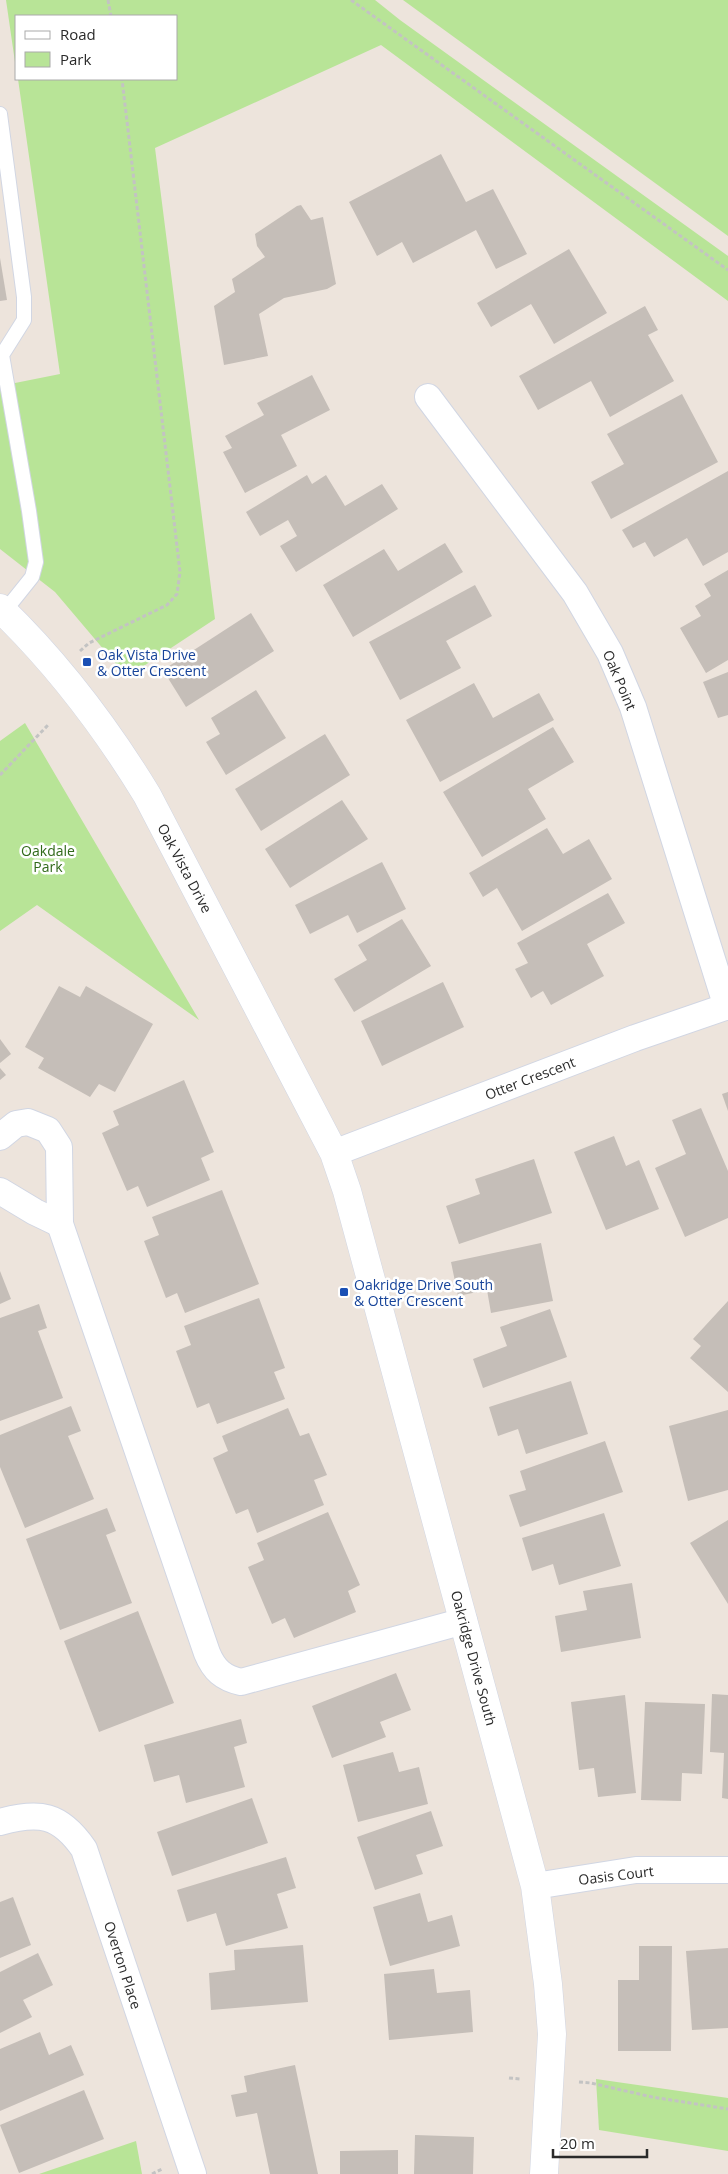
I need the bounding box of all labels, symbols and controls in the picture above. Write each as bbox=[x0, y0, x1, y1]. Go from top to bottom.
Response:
legend bbox=[15, 15, 178, 80]
text: Road bbox=[60, 24, 96, 44]
text: Park bbox=[60, 49, 91, 69]
place label: Oak Vista Drive & Otter Crescent bbox=[97, 645, 206, 680]
street label: Oak Point bbox=[599, 647, 641, 713]
marker: Oak Vista Drive & Otter Crescent bbox=[81, 656, 93, 668]
street label: Oak Vista Drive bbox=[153, 820, 217, 916]
park label: Oakdale Park bbox=[21, 841, 75, 876]
street label: Otter Crescent bbox=[482, 1052, 578, 1104]
place label: Oakridge Drive South & Otter Crescent bbox=[354, 1275, 493, 1310]
marker: Oakridge Drive South & Otter Crescent bbox=[338, 1286, 350, 1298]
street label: Oakridge Drive South bbox=[447, 1588, 501, 1728]
street label: Oasis Court bbox=[577, 1861, 655, 1889]
street label: Overton Place bbox=[100, 1919, 146, 2012]
scale bar bbox=[553, 2126, 647, 2158]
text: 20 m bbox=[560, 2133, 595, 2153]

